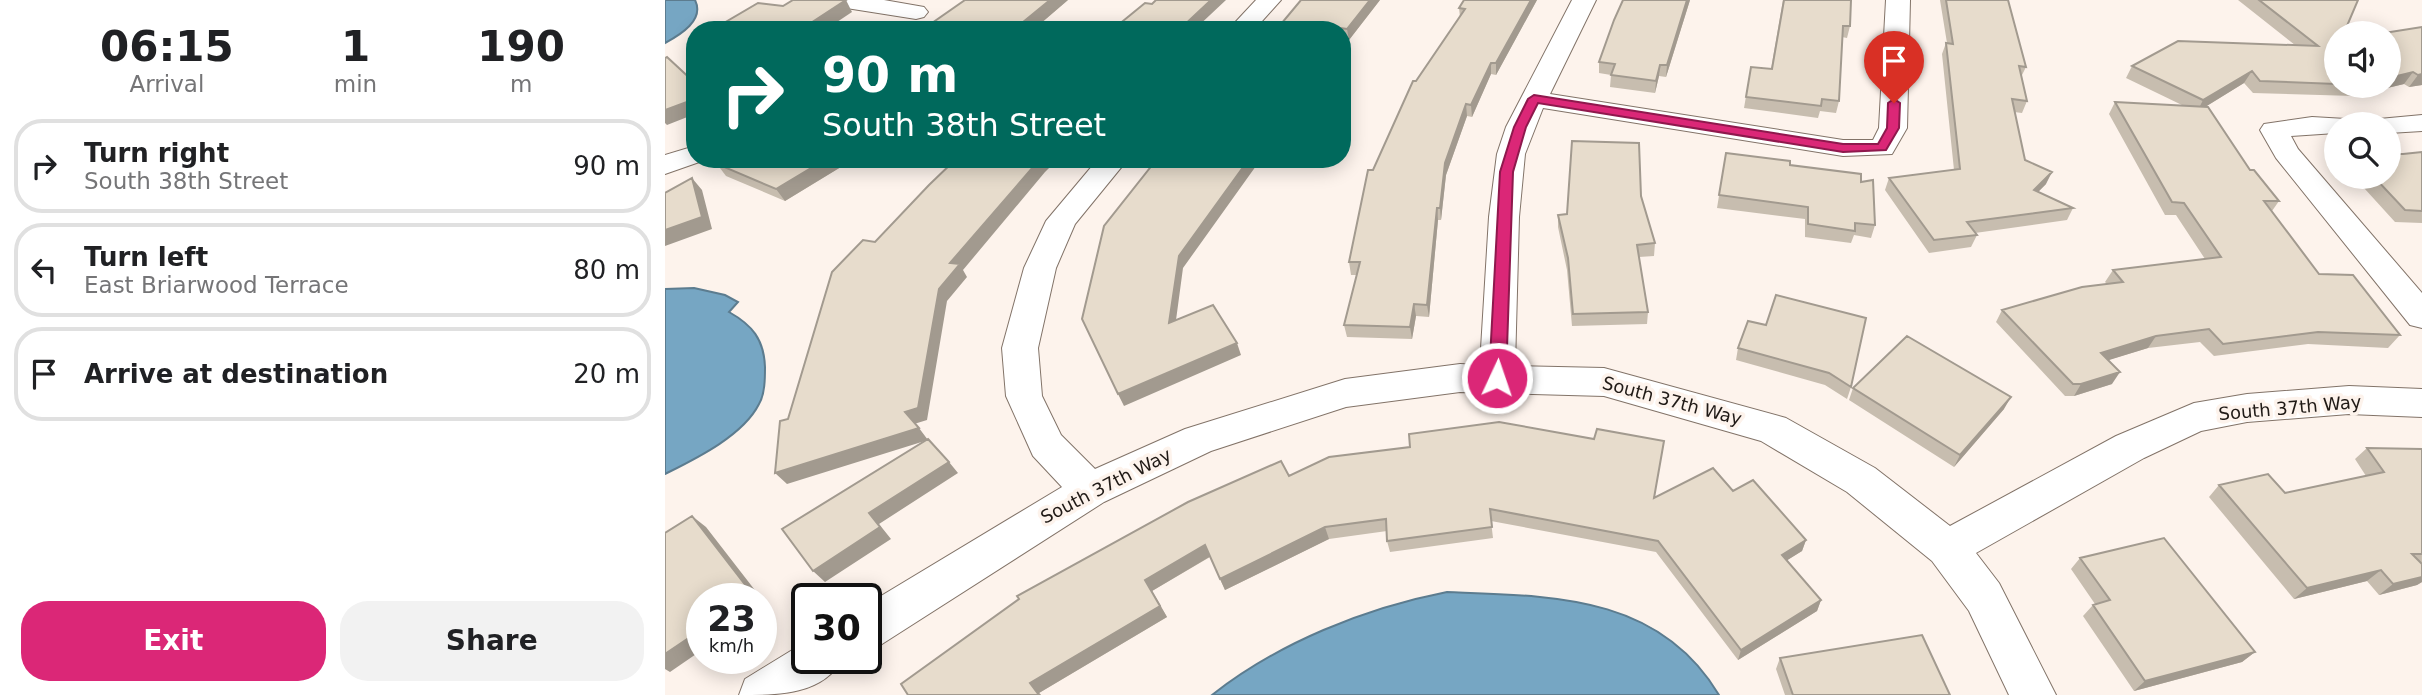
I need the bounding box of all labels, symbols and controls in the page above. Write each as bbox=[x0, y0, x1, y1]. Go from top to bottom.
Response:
map controls bbox=[2324, 21, 2401, 189]
button: sound bbox=[2324, 21, 2401, 98]
text: 06:15 bbox=[100, 22, 234, 71]
text: 1 bbox=[341, 22, 370, 71]
text: 190 bbox=[477, 22, 565, 71]
pin bbox=[1864, 31, 1924, 103]
icon: arrive bbox=[1875, 42, 1913, 80]
text: 90 m bbox=[822, 47, 958, 104]
icon: right bbox=[707, 49, 798, 140]
text: Arrival bbox=[130, 71, 204, 97]
text: min bbox=[334, 71, 377, 97]
text: m bbox=[510, 71, 532, 97]
text: South 38th Street bbox=[822, 106, 1106, 144]
button: search bbox=[2324, 112, 2401, 189]
text: Turn right bbox=[84, 138, 229, 168]
icon: right bbox=[25, 147, 63, 185]
text: 90 m bbox=[573, 151, 640, 181]
text: South 38th Street bbox=[84, 168, 288, 194]
text: Turn left bbox=[84, 242, 208, 272]
icon: left bbox=[25, 251, 63, 289]
text: 80 m bbox=[573, 255, 640, 285]
text: East Briarwood Terrace bbox=[84, 272, 349, 298]
position arrow bbox=[1460, 341, 1534, 415]
icon: arrive bbox=[25, 355, 63, 393]
text: Arrive at destination bbox=[84, 359, 388, 389]
text: 20 m bbox=[573, 359, 640, 389]
street label: South 37th Way bbox=[1600, 372, 1744, 429]
street label: South 37th Way bbox=[2218, 391, 2363, 424]
street label: South 37th Way bbox=[1037, 443, 1175, 527]
speed limit sign: 30 bbox=[791, 583, 882, 674]
text: 23 bbox=[707, 599, 756, 639]
button: Exit bbox=[21, 601, 326, 681]
button: Share bbox=[340, 601, 644, 681]
text: km/h bbox=[709, 635, 754, 656]

